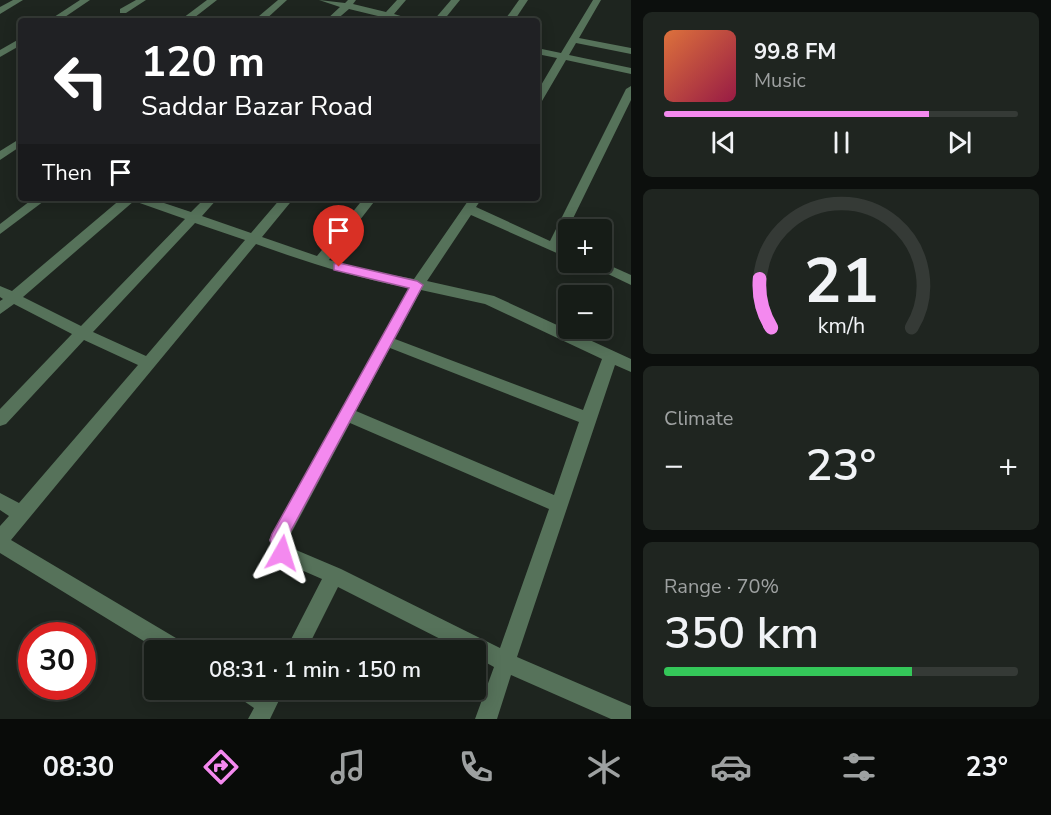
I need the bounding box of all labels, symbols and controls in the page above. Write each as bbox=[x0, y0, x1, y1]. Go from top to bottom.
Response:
text: 120 m bbox=[141, 34, 265, 91]
text: 99.8 FM bbox=[754, 37, 836, 67]
icon: left bbox=[42, 42, 120, 120]
text: Music bbox=[754, 67, 806, 94]
text: Saddar Bazar Road bbox=[141, 88, 373, 125]
icon: previous bbox=[707, 126, 740, 159]
icon: pause bbox=[825, 126, 858, 159]
icon: next bbox=[943, 126, 976, 159]
icon: arrive bbox=[104, 156, 137, 189]
text: Then bbox=[42, 158, 92, 188]
pin bbox=[313, 205, 364, 267]
icon: arrive bbox=[322, 214, 355, 247]
map controls bbox=[558, 219, 612, 339]
button: + bbox=[558, 219, 612, 273]
text: 21 bbox=[804, 239, 878, 324]
button: − bbox=[558, 285, 612, 339]
text: km/h bbox=[817, 312, 865, 342]
text: Climate bbox=[664, 405, 733, 432]
text: 23° bbox=[806, 435, 876, 496]
text: − bbox=[664, 443, 684, 488]
text: + bbox=[998, 443, 1018, 488]
position arrow bbox=[250, 521, 314, 585]
text: Range · 70% bbox=[664, 573, 779, 600]
text: 350 km bbox=[664, 603, 819, 664]
speed limit sign: 30 bbox=[18, 622, 96, 700]
text: 08:31 · 1 min · 150 m bbox=[209, 655, 421, 685]
icon: directions bbox=[200, 746, 242, 788]
icon: music bbox=[327, 746, 369, 788]
icon: phone bbox=[455, 746, 497, 788]
icon: climate bbox=[583, 746, 625, 788]
icon: car bbox=[710, 746, 752, 788]
icon: filters bbox=[838, 746, 880, 788]
text: 08:30 bbox=[43, 749, 114, 786]
text: 23° bbox=[965, 749, 1008, 786]

